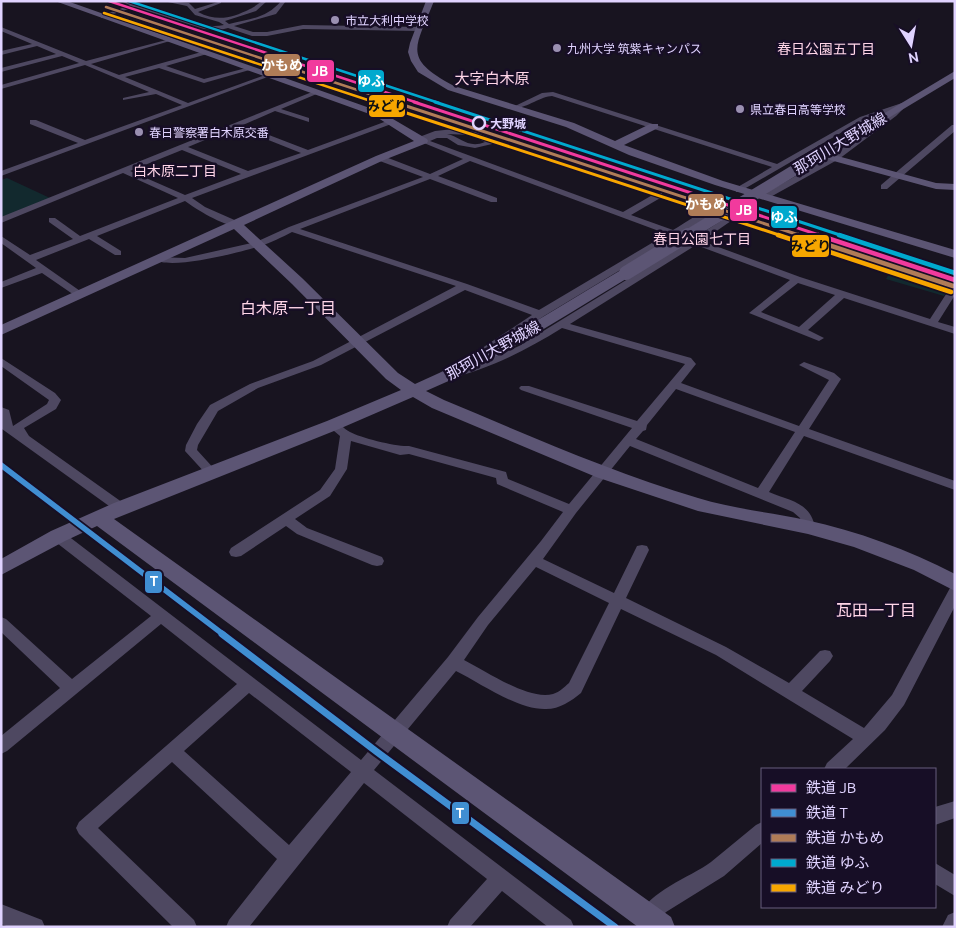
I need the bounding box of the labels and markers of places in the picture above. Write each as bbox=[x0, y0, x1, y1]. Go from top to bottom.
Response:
marker: 市立大利中学校 bbox=[329, 14, 341, 26]
place label: 市立大利中学校 bbox=[345, 14, 429, 27]
marker: 九州大学 筑紫キャンパス bbox=[551, 42, 563, 54]
place label: 九州大学 筑紫キャンパス bbox=[567, 42, 702, 55]
marker: 県立春日高等学校 bbox=[734, 103, 746, 115]
place label: 県立春日高等学校 bbox=[750, 103, 846, 116]
marker: 大野城 bbox=[472, 116, 486, 130]
place label: 大野城 bbox=[490, 117, 526, 130]
marker: 春日警察署白木原交番 bbox=[133, 126, 145, 138]
place label: 春日警察署白木原交番 bbox=[149, 126, 269, 139]

